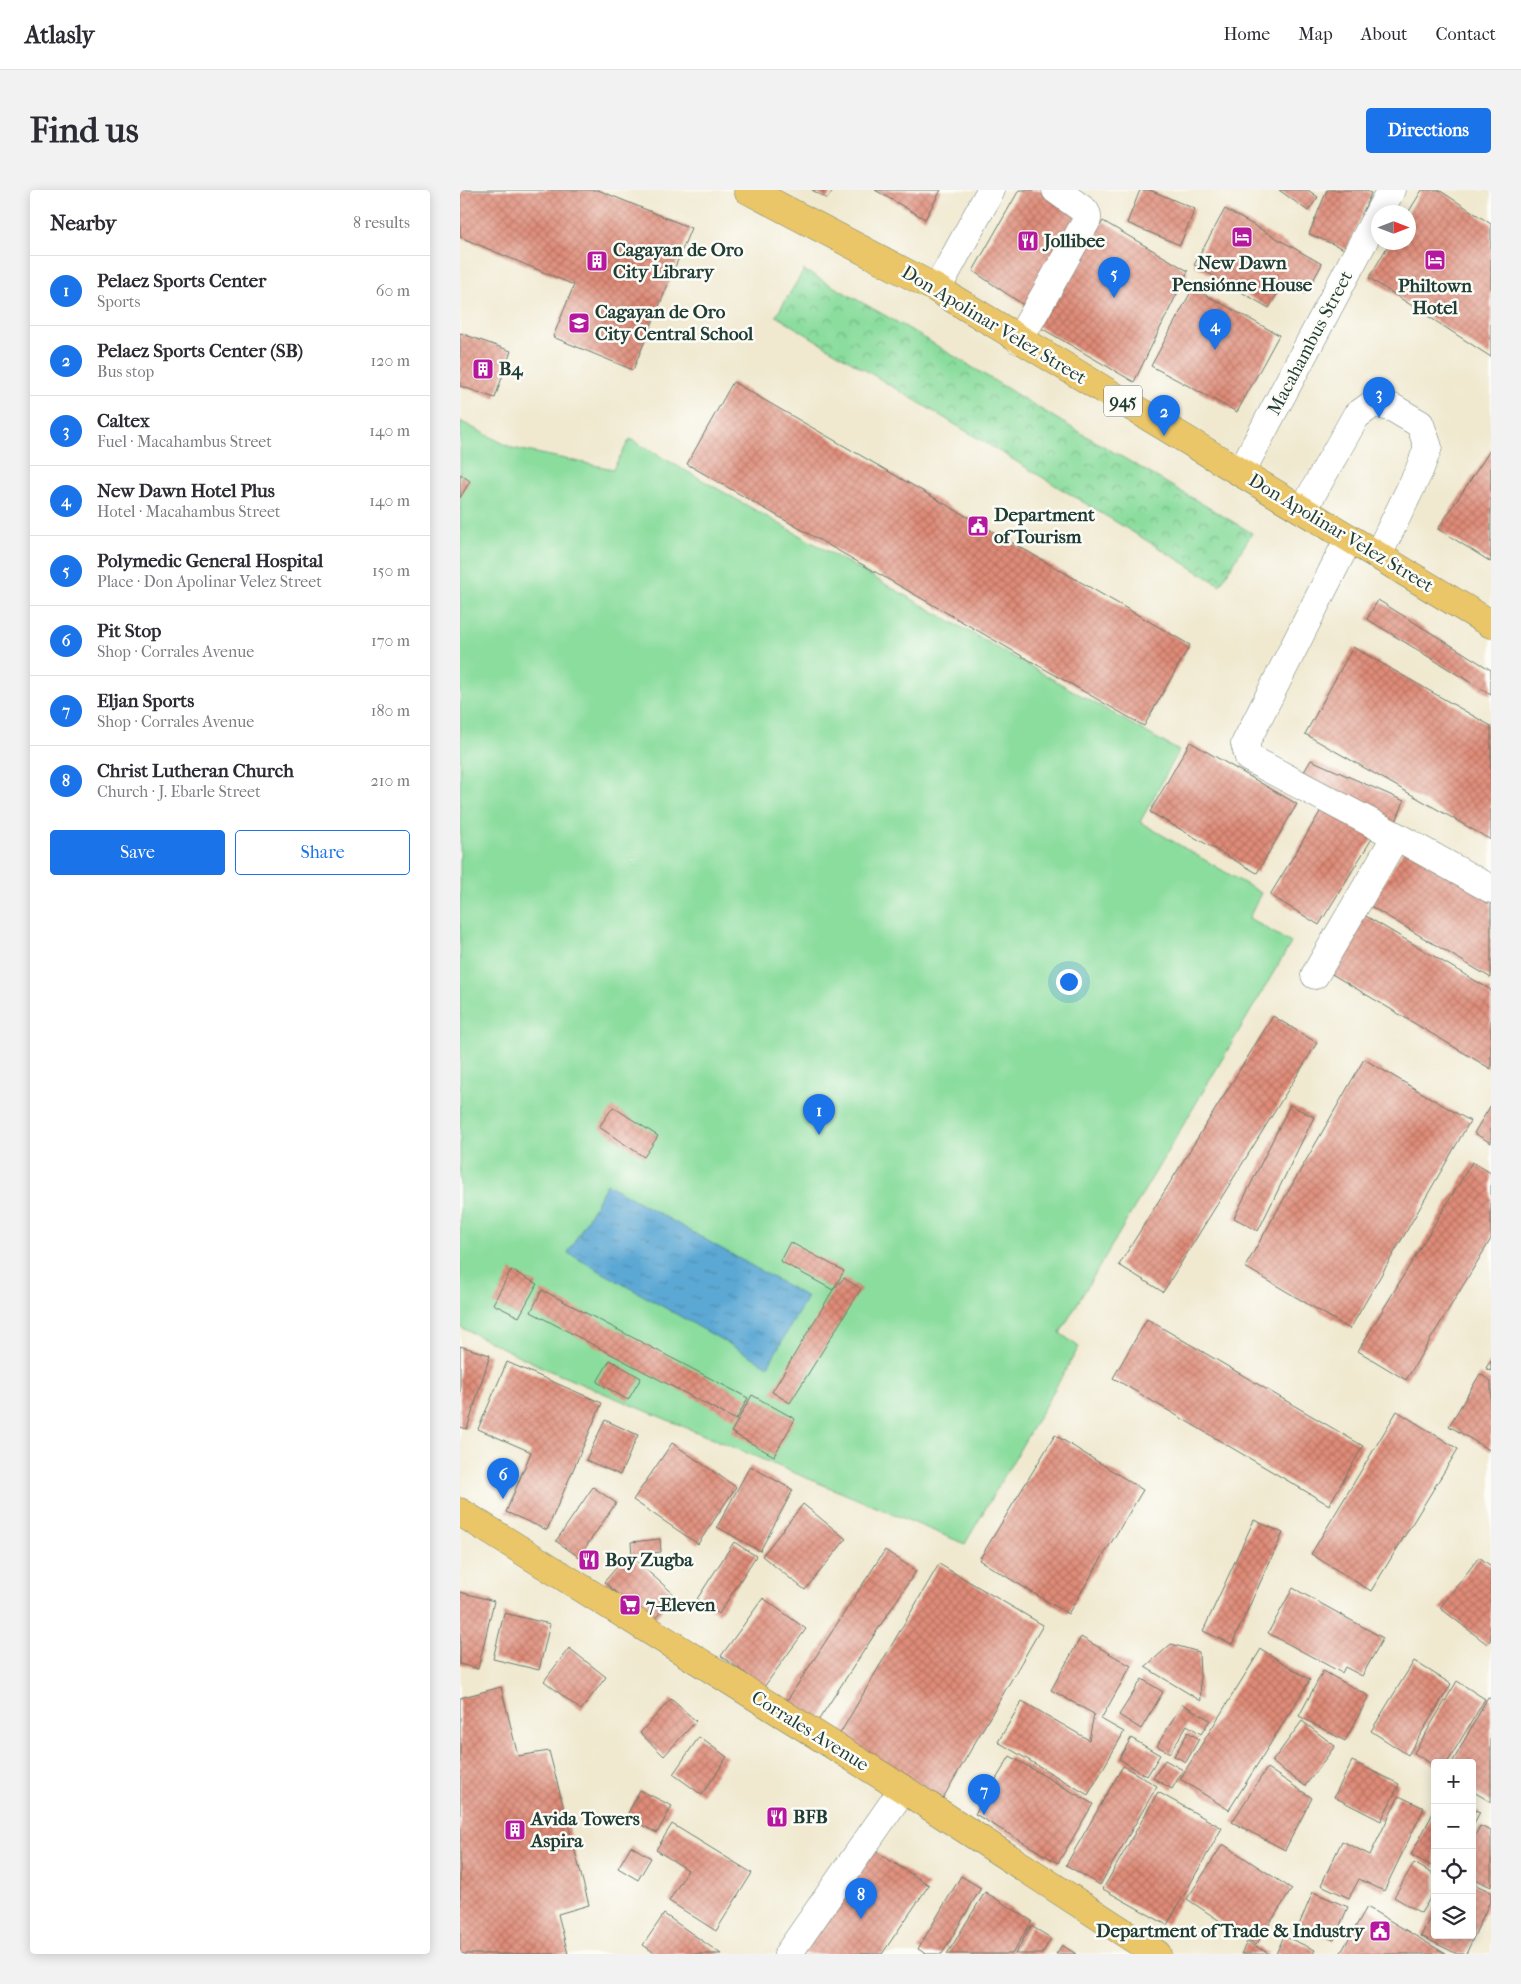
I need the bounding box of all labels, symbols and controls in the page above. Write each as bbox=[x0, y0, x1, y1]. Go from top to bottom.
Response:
text: Atlasly bbox=[25, 21, 94, 49]
text: Home bbox=[1223, 24, 1270, 45]
text: Map bbox=[1298, 24, 1333, 45]
text: About bbox=[1361, 24, 1407, 45]
text: Contact bbox=[1435, 24, 1496, 45]
button: Directions bbox=[1366, 108, 1491, 153]
text: Find us bbox=[30, 110, 139, 151]
north arrow bbox=[1371, 205, 1416, 250]
text: Nearby bbox=[50, 211, 116, 235]
text: 8 results bbox=[353, 213, 410, 232]
hotel icon: New Dawn Pensiónne House bbox=[1230, 225, 1254, 249]
restaurant icon: Jollibee bbox=[1016, 229, 1040, 253]
place label: Jollibee bbox=[1042, 230, 1106, 252]
place label: Cagayan de Oro City Library bbox=[613, 239, 744, 283]
hotel icon: Philtown Hotel bbox=[1423, 248, 1447, 272]
building icon: Cagayan de Oro City Library bbox=[585, 249, 609, 273]
place label: New Dawn Pensiónne House bbox=[1172, 252, 1313, 296]
pin: 5 bbox=[1098, 257, 1130, 298]
street label: Don Apolinar Velez Street bbox=[898, 261, 1091, 389]
street label: Macahambus Street bbox=[1263, 267, 1357, 419]
text: Pelaez Sports Center bbox=[97, 270, 266, 292]
place label: Philtown Hotel bbox=[1398, 275, 1473, 319]
text: 1 bbox=[63, 281, 69, 300]
text: 60 m bbox=[376, 281, 410, 300]
text: Sports bbox=[97, 292, 140, 311]
place label: Cagayan de Oro City Central School bbox=[595, 301, 754, 345]
pin: 4 bbox=[1199, 309, 1231, 350]
school or university icon: Cagayan de Oro City Central School bbox=[567, 311, 591, 335]
text: Pelaez Sports Center (SB) bbox=[97, 340, 303, 362]
text: 2 bbox=[62, 351, 70, 370]
text: 120 m bbox=[371, 351, 410, 370]
building icon: B4 bbox=[471, 357, 495, 381]
place label: B4 bbox=[499, 358, 523, 380]
text: Bus stop bbox=[97, 362, 154, 381]
pin: 3 bbox=[1363, 377, 1395, 418]
road number: 945 bbox=[1104, 386, 1142, 417]
pin: 2 bbox=[1148, 395, 1180, 436]
text: Caltex bbox=[97, 410, 150, 432]
text: 3 bbox=[63, 421, 69, 440]
text: 140 m bbox=[369, 421, 410, 440]
text: Fuel · Macahambus Street bbox=[97, 432, 272, 451]
street label: Don Apolinar Velez Street bbox=[1245, 469, 1438, 597]
text: New Dawn Hotel Plus bbox=[97, 480, 275, 502]
text: 4 bbox=[61, 491, 71, 510]
text: 140 m bbox=[369, 491, 410, 510]
text: Hotel · Macahambus Street bbox=[97, 502, 281, 521]
place label: Department of Tourism bbox=[994, 504, 1095, 548]
public building icon: Department of Tourism bbox=[966, 514, 990, 538]
text: Polymedic General Hospital bbox=[97, 550, 323, 572]
text: 5 bbox=[63, 561, 69, 580]
text: 150 m bbox=[372, 561, 410, 580]
text: Place · Don Apolinar Velez Street bbox=[97, 572, 322, 591]
text: Pit Stop bbox=[97, 620, 161, 642]
text: 6 bbox=[62, 631, 70, 650]
text: 170 m bbox=[371, 631, 410, 650]
text: Shop · Corrales Avenue bbox=[97, 642, 254, 661]
text: Eljan Sports bbox=[97, 690, 194, 712]
text: 7 bbox=[62, 701, 70, 720]
text: 180 m bbox=[371, 701, 410, 720]
text: Shop · Corrales Avenue bbox=[97, 712, 254, 731]
text: Christ Lutheran Church bbox=[97, 760, 294, 782]
text: 8 bbox=[62, 771, 70, 790]
text: 210 m bbox=[371, 771, 410, 790]
text: Church · J. Ebarle Street bbox=[97, 782, 261, 801]
button: Save bbox=[50, 830, 225, 875]
button: Share bbox=[235, 830, 410, 875]
your location bbox=[1056, 969, 1082, 995]
pin: 1 bbox=[803, 1094, 835, 1135]
pin: 6 bbox=[487, 1458, 519, 1499]
restaurant icon: Boy Zugba bbox=[577, 1548, 601, 1572]
place label: Boy Zugba bbox=[605, 1549, 694, 1571]
supermarket icon: 7-Eleven bbox=[618, 1593, 642, 1617]
place label: 7-Eleven bbox=[645, 1594, 717, 1616]
street label: Corrales Avenue bbox=[747, 1686, 873, 1776]
map controls bbox=[1431, 1759, 1476, 1939]
button: + bbox=[1431, 1759, 1476, 1804]
pin: 7 bbox=[968, 1774, 1000, 1815]
button: − bbox=[1431, 1804, 1476, 1849]
restaurant icon: BFB bbox=[765, 1805, 789, 1829]
place label: BFB bbox=[793, 1806, 828, 1828]
place label: Avida Towers Aspira bbox=[530, 1808, 640, 1852]
building icon: Avida Towers Aspira bbox=[503, 1818, 527, 1842]
button: locate bbox=[1431, 1849, 1476, 1894]
pin: 8 bbox=[845, 1878, 877, 1919]
button: layers bbox=[1431, 1894, 1476, 1939]
public building icon: Department of Trade & Industry bbox=[1368, 1919, 1392, 1943]
place label: Department of Trade & Industry bbox=[1096, 1920, 1365, 1942]

